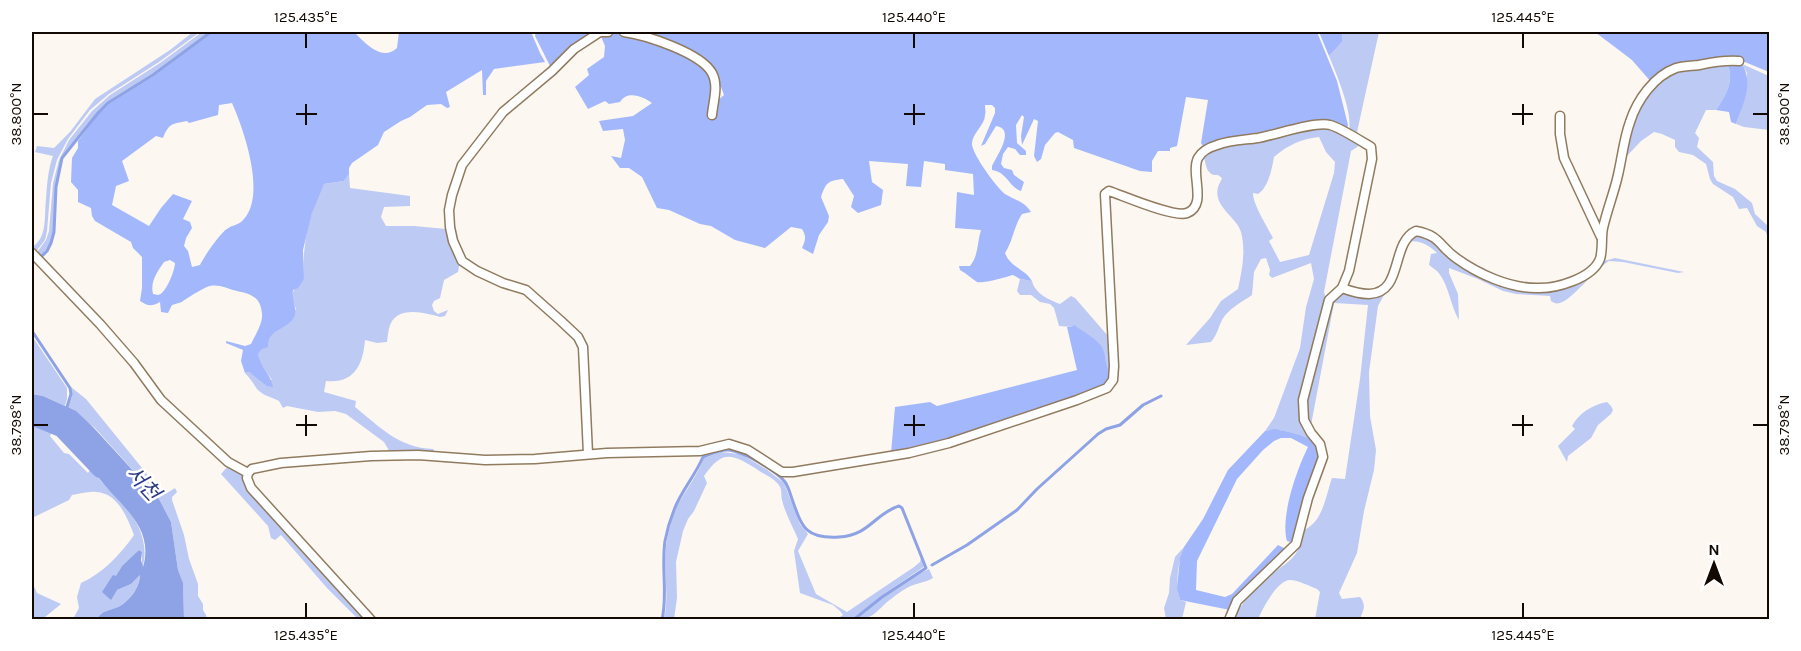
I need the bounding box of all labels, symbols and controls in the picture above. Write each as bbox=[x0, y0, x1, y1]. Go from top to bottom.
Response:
text: 125.435°E bbox=[274, 8, 338, 26]
text: 125.440°E bbox=[882, 8, 946, 26]
text: 125.445°E bbox=[1491, 8, 1555, 26]
text: 38.800°N bbox=[7, 82, 25, 146]
text: 38.800°N bbox=[1775, 82, 1793, 146]
text: 38.798°N bbox=[7, 394, 25, 456]
text: 38.798°N bbox=[1775, 394, 1793, 456]
water label: 서천 bbox=[121, 461, 167, 507]
north arrow bbox=[1684, 534, 1744, 594]
text: N bbox=[1708, 540, 1720, 559]
text: 125.435°E bbox=[274, 626, 338, 644]
text: 125.440°E bbox=[882, 626, 946, 644]
text: 125.445°E bbox=[1491, 626, 1555, 644]

